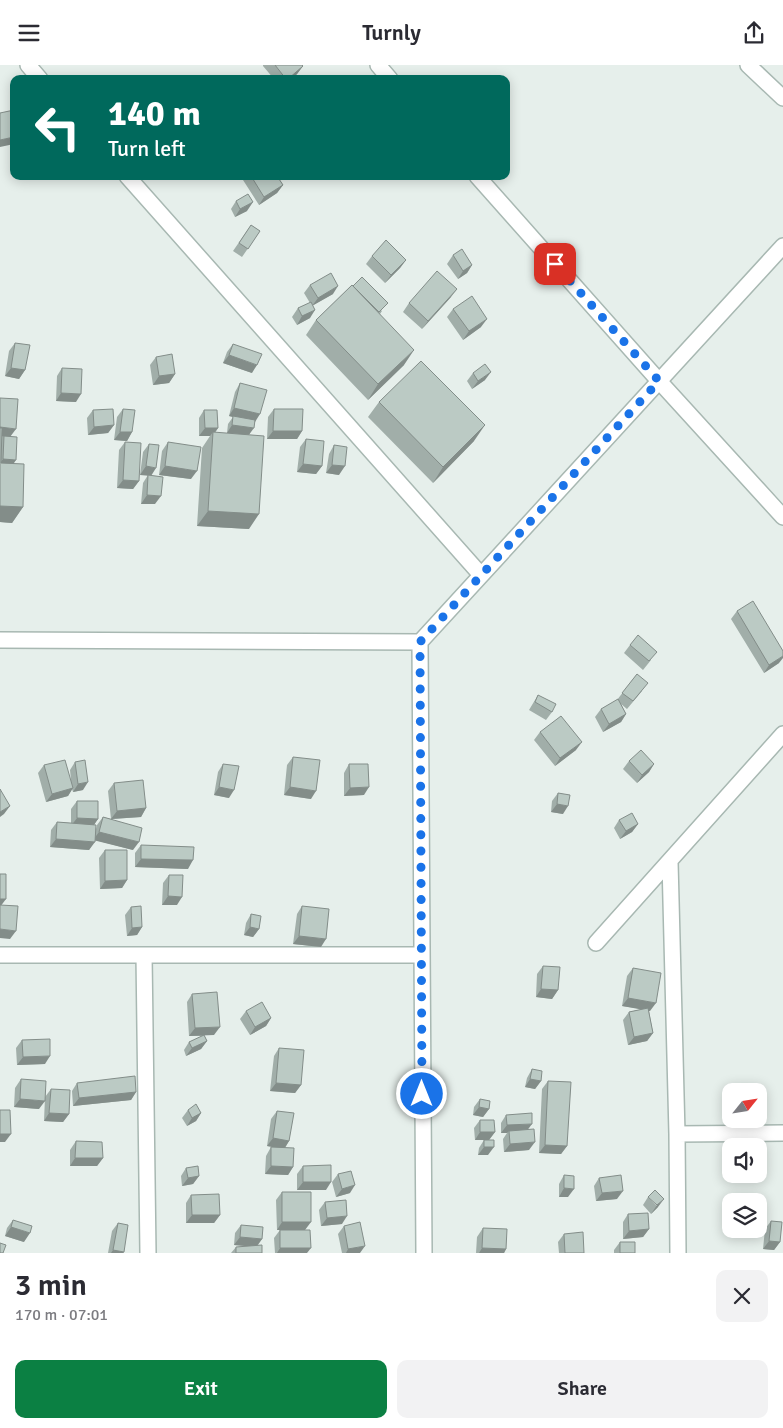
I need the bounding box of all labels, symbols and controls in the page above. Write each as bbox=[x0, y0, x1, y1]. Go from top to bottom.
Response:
icon: menu bbox=[15, 19, 43, 47]
text: Turnly bbox=[362, 19, 421, 46]
icon: share bbox=[740, 19, 768, 47]
text: 140 m bbox=[108, 92, 201, 135]
icon: left bbox=[25, 95, 90, 160]
text: Turn left bbox=[108, 135, 186, 162]
pin bbox=[534, 243, 576, 285]
icon: arrive bbox=[541, 250, 569, 278]
position arrow bbox=[395, 1067, 447, 1119]
north arrow bbox=[722, 1083, 768, 1127]
map controls bbox=[722, 1083, 767, 1238]
button: sound bbox=[722, 1138, 767, 1183]
button: layers bbox=[722, 1193, 767, 1238]
text: 3 min bbox=[15, 1267, 87, 1304]
button: close bbox=[716, 1270, 768, 1322]
text: 170 m · 07:01 bbox=[15, 1305, 108, 1325]
button: Exit bbox=[15, 1360, 387, 1418]
button: Share bbox=[397, 1360, 768, 1418]

